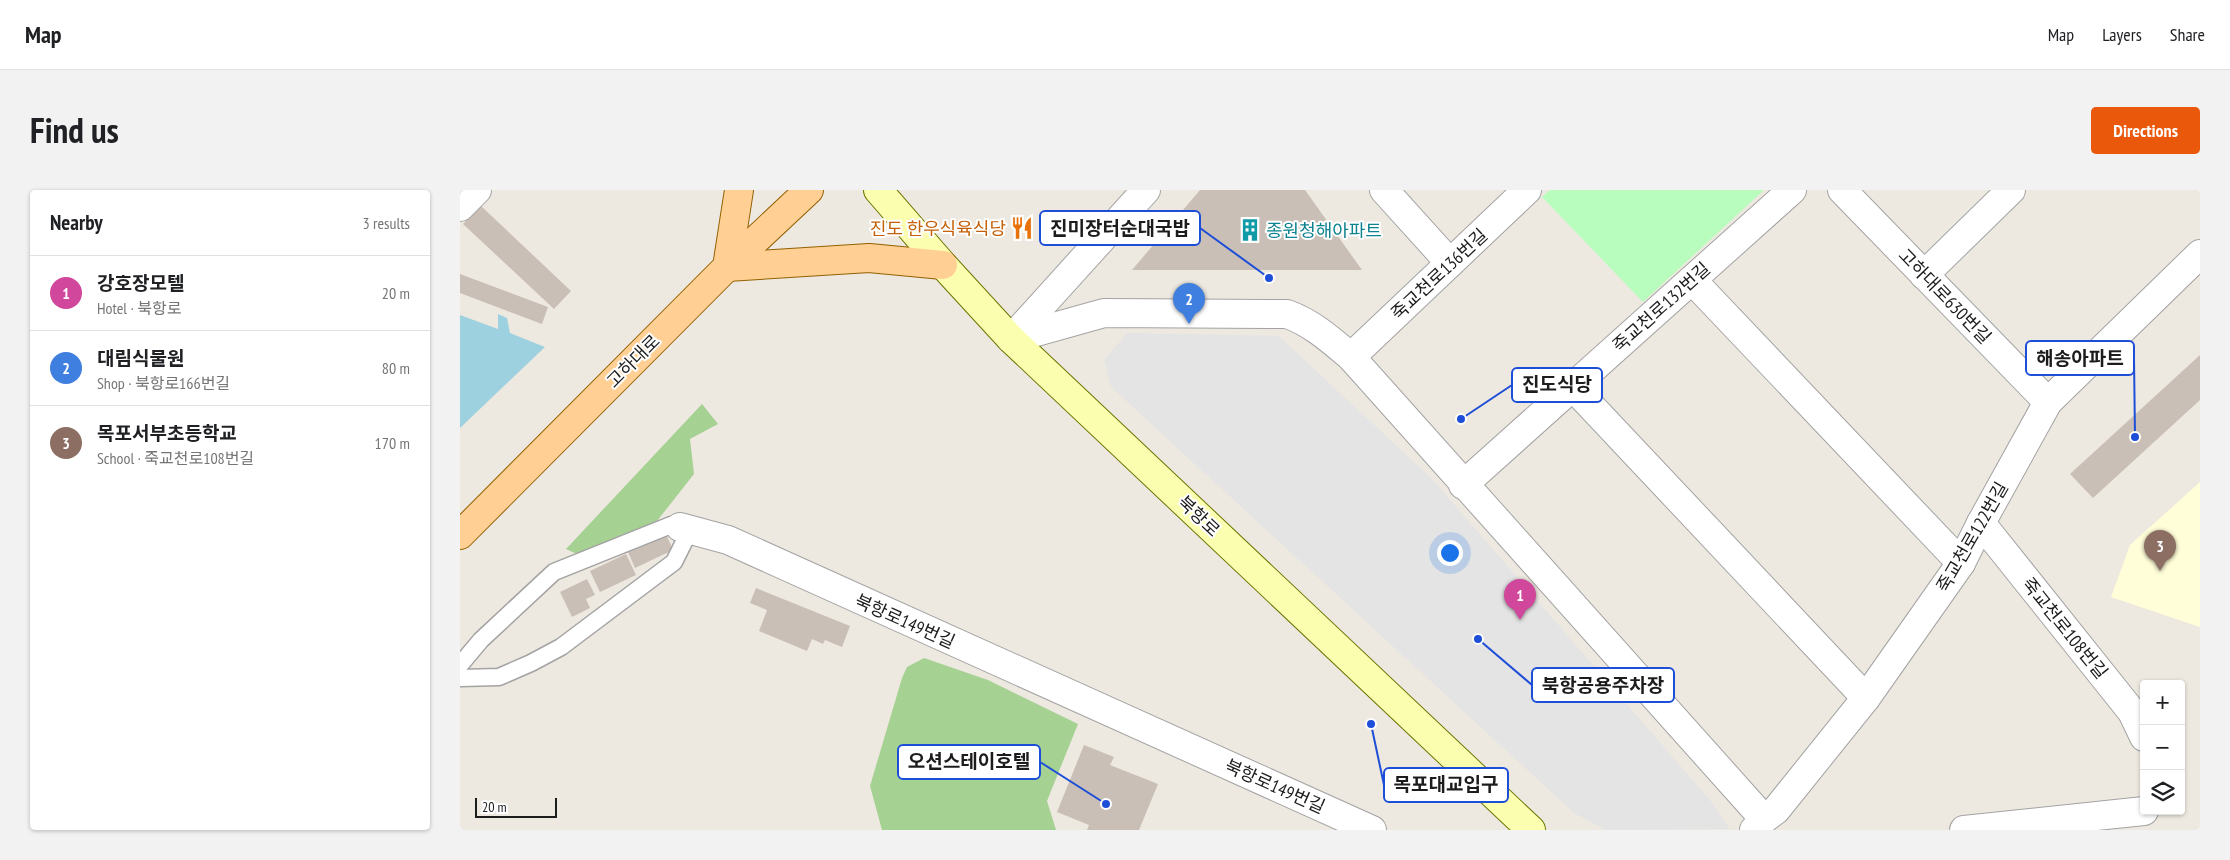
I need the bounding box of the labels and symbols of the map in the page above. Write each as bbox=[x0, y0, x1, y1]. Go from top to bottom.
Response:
callout: 진미장터순대국밥 bbox=[1040, 211, 1200, 245]
restaurant icon: 진도 한우식육식당 bbox=[1009, 215, 1035, 241]
text: 진미장터순대국밥 bbox=[1050, 216, 1190, 240]
place label: 진도 한우식육식당 bbox=[870, 217, 1006, 240]
building icon: 종원청해아파트 bbox=[1237, 217, 1263, 243]
place label: 종원청해아파트 bbox=[1266, 219, 1382, 242]
street label: 죽교천로136번길 bbox=[1386, 223, 1492, 325]
street label: 고하대로630번길 bbox=[1894, 244, 1996, 348]
street label: 죽교천로132번길 bbox=[1607, 257, 1715, 357]
pin: 2 bbox=[1173, 283, 1205, 324]
street label: 고하대로 bbox=[601, 329, 665, 393]
callout: 해송아파트 bbox=[2026, 341, 2134, 375]
text: 해송아파트 bbox=[2036, 346, 2124, 370]
callout: 진도식당 bbox=[1512, 368, 1602, 402]
text: 진도식당 bbox=[1522, 372, 1592, 396]
street label: 죽교천로122번길 bbox=[1931, 478, 2013, 596]
street label: 북항로 bbox=[1173, 491, 1225, 541]
pin: 3 bbox=[2144, 530, 2176, 571]
your location bbox=[1437, 540, 1463, 566]
street label: 죽교천로108번길 bbox=[2017, 573, 2113, 683]
pin: 1 bbox=[1504, 579, 1536, 620]
street label: 북항로149번길 bbox=[851, 589, 959, 653]
callout: 북항공용주차장 bbox=[1532, 668, 1674, 702]
text: 북항공용주차장 bbox=[1542, 673, 1664, 697]
callout: 오션스테이호텔 bbox=[898, 745, 1040, 779]
text: 오션스테이호텔 bbox=[908, 749, 1030, 773]
street label: 북항로149번길 bbox=[1221, 754, 1329, 818]
callout: 목포대교입구 bbox=[1384, 768, 1508, 802]
text: 목포대교입구 bbox=[1394, 772, 1498, 796]
scale bar bbox=[475, 795, 558, 818]

